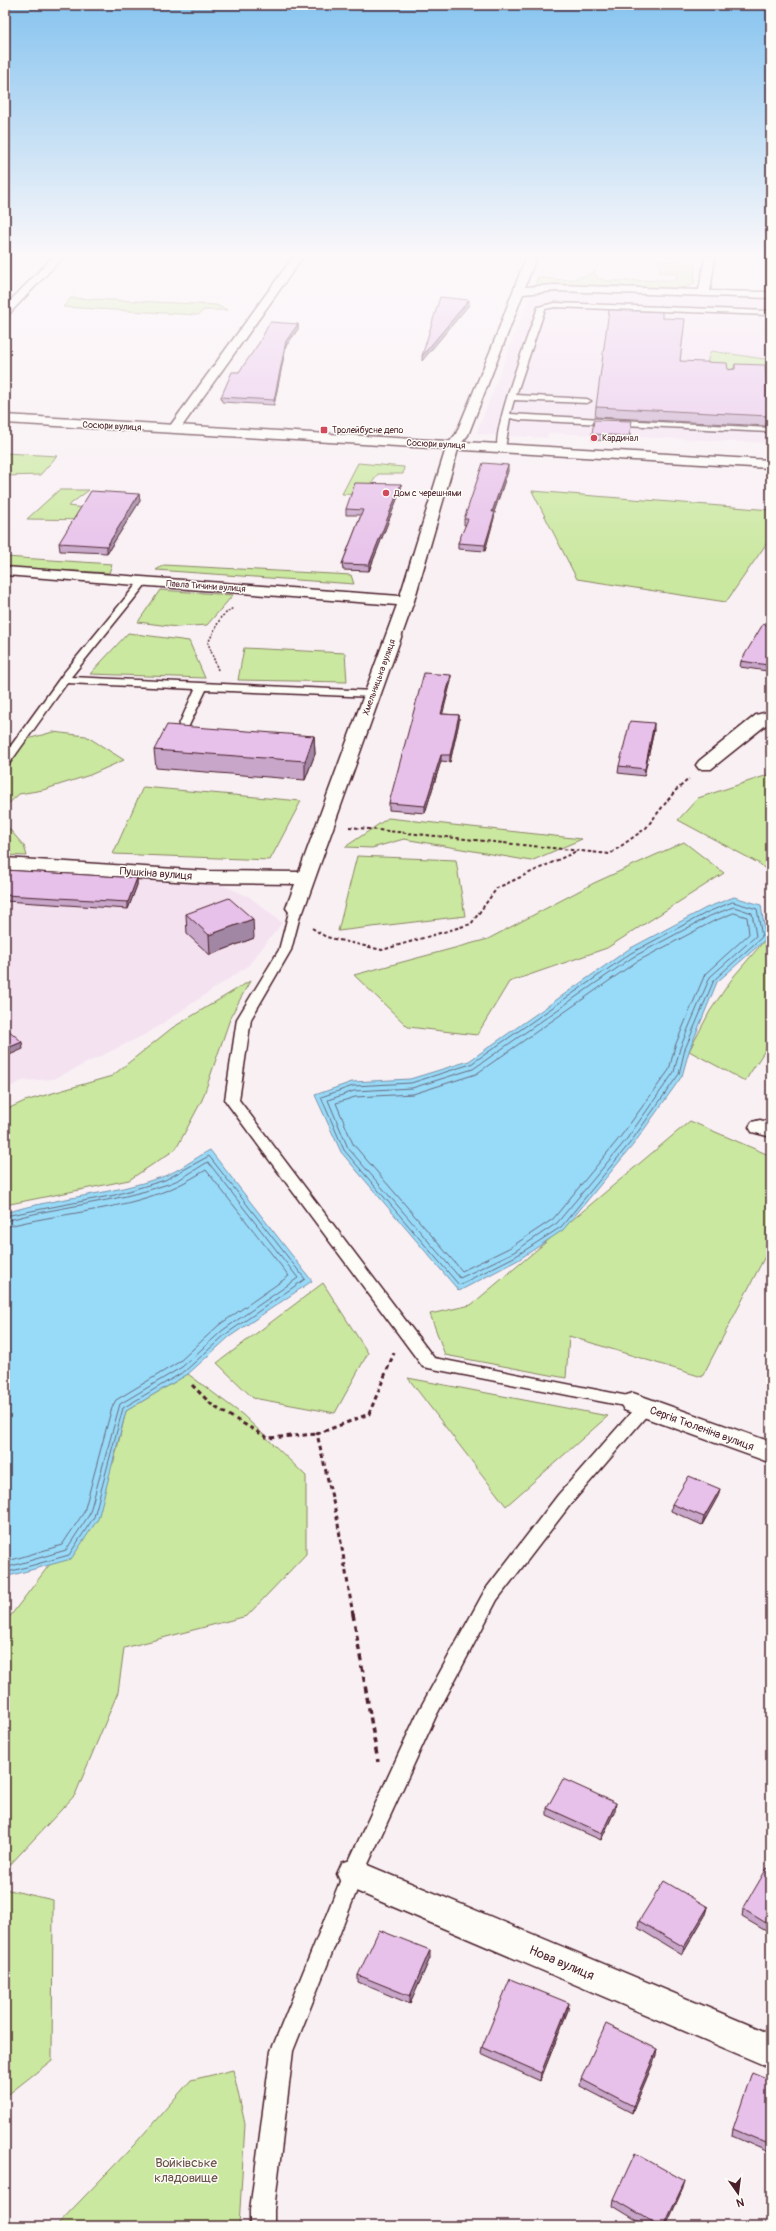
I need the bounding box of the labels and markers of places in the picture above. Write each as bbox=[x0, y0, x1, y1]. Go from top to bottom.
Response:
marker: Тролейбусне депо bbox=[319, 425, 329, 435]
place label: Тролейбусне депо bbox=[332, 425, 403, 436]
marker: Кардинал bbox=[589, 433, 599, 443]
place label: Кардинал bbox=[602, 433, 639, 444]
marker: Дом с черешнями bbox=[381, 488, 391, 498]
place label: Дом с черешнями bbox=[393, 488, 461, 499]

